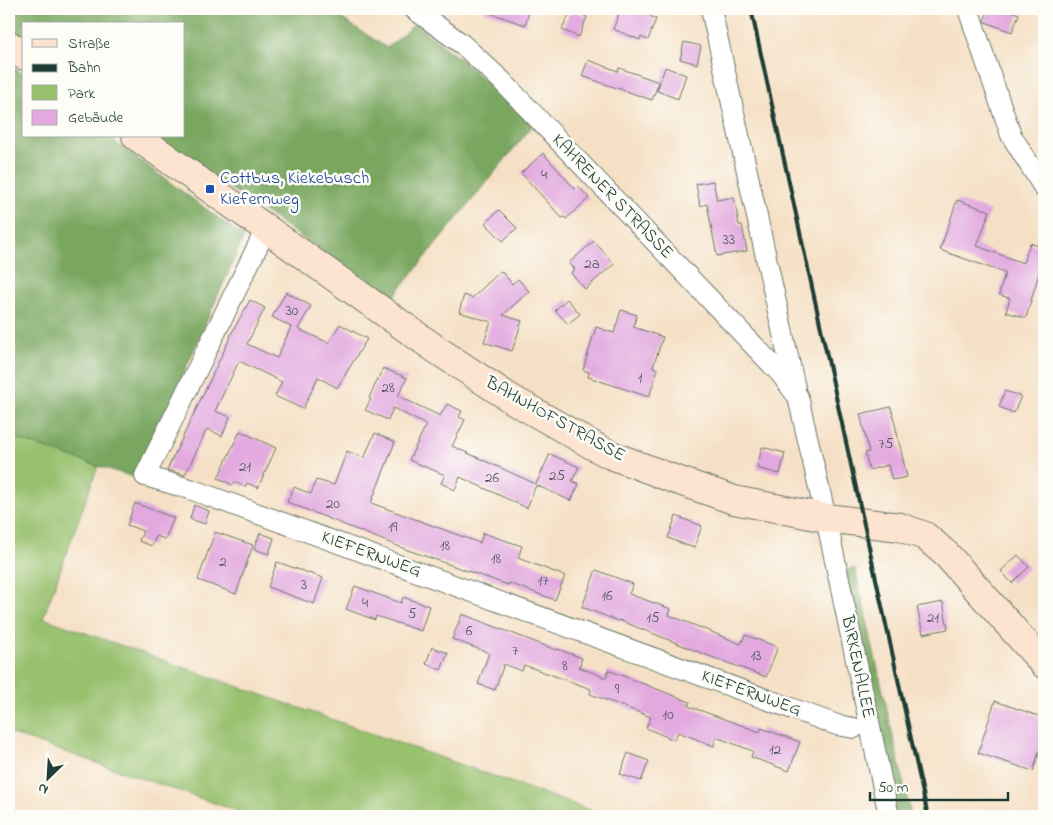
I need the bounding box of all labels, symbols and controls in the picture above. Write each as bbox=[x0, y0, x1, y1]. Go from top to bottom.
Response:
legend bbox=[22, 22, 185, 138]
text: Straße bbox=[68, 33, 110, 55]
text: Bahn bbox=[67, 57, 101, 79]
text: Park bbox=[68, 83, 96, 105]
text: Gebäude bbox=[68, 107, 124, 129]
street label: KAHRENER STRASSE bbox=[545, 128, 679, 266]
house number: 4 bbox=[541, 164, 547, 186]
place label: Cottbus, Kiekebusch Kiefernweg bbox=[220, 166, 369, 214]
marker: Cottbus, Kiekebusch Kiefernweg bbox=[204, 183, 216, 195]
house number: 33 bbox=[723, 229, 735, 251]
house number: 2a bbox=[584, 253, 600, 275]
house number: 30 bbox=[286, 300, 299, 322]
house number: 1 bbox=[638, 367, 643, 389]
street label: BAHNHOFSTRASSE bbox=[479, 370, 630, 469]
house number: 28 bbox=[381, 377, 395, 399]
house number: 75 bbox=[879, 433, 894, 455]
house number: 21 bbox=[239, 456, 251, 478]
house number: 25 bbox=[549, 465, 565, 487]
house number: 26 bbox=[485, 467, 499, 489]
house number: 20 bbox=[326, 493, 340, 515]
house number: 19 bbox=[388, 516, 398, 538]
street label: KIEFERNWEG bbox=[317, 525, 425, 585]
house number: 18 bbox=[440, 535, 451, 557]
house number: 18 bbox=[491, 548, 502, 570]
house number: 2 bbox=[219, 551, 227, 573]
house number: 17 bbox=[538, 570, 548, 592]
house number: 3 bbox=[301, 574, 307, 596]
house number: 16 bbox=[601, 585, 613, 607]
house number: 4 bbox=[362, 592, 368, 614]
house number: 5 bbox=[408, 603, 417, 625]
house number: 15 bbox=[646, 607, 660, 629]
house number: 21 bbox=[927, 607, 939, 629]
street label: BIRKENALLEE bbox=[833, 612, 881, 721]
house number: 6 bbox=[466, 620, 473, 642]
house number: 7 bbox=[512, 640, 518, 662]
house number: 13 bbox=[751, 645, 761, 667]
house number: 8 bbox=[562, 655, 568, 677]
street label: KIEFERNWEG bbox=[697, 664, 805, 724]
house number: 9 bbox=[615, 678, 620, 700]
house number: 10 bbox=[662, 704, 674, 726]
house number: 12 bbox=[769, 739, 782, 761]
north arrow bbox=[22, 752, 72, 802]
scale bar bbox=[870, 770, 1008, 802]
text: N bbox=[34, 777, 52, 800]
text: 50 m bbox=[878, 777, 909, 799]

